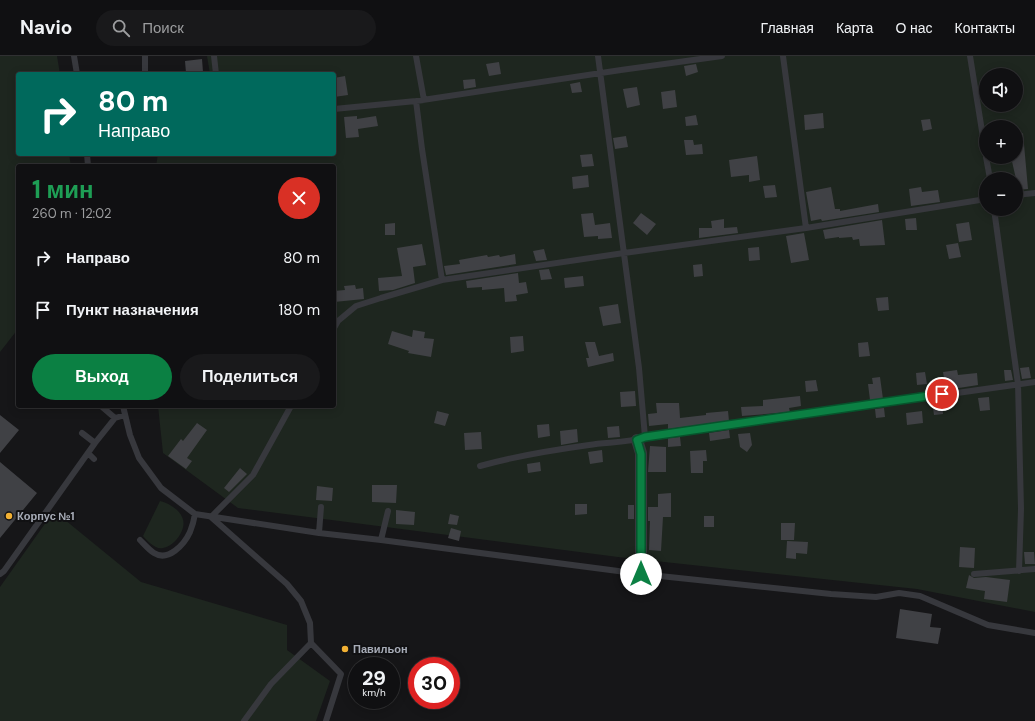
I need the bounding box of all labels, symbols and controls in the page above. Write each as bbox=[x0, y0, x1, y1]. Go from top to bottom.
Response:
search box bbox=[96, 10, 376, 46]
text: Navio bbox=[20, 15, 72, 40]
icon: search bbox=[110, 17, 132, 39]
text: Поиск bbox=[142, 18, 184, 38]
text: Главная bbox=[761, 19, 814, 37]
text: Карта bbox=[836, 19, 873, 37]
text: О нас bbox=[895, 19, 933, 37]
text: Контакты bbox=[955, 19, 1015, 37]
map controls bbox=[979, 68, 1023, 216]
button: sound bbox=[979, 68, 1023, 112]
text: 80 m bbox=[98, 83, 168, 120]
icon: right bbox=[32, 88, 84, 140]
text: Направо bbox=[98, 119, 170, 143]
button: + bbox=[979, 120, 1023, 164]
button: − bbox=[979, 172, 1023, 216]
text: 1 мин bbox=[32, 174, 93, 205]
button: close bbox=[278, 177, 320, 219]
text: 260 m · 12:02 bbox=[32, 205, 112, 222]
icon: right bbox=[32, 247, 54, 269]
text: Направо bbox=[66, 248, 130, 268]
text: 80 m bbox=[283, 248, 320, 268]
icon: arrive bbox=[32, 299, 54, 321]
text: Пункт назначения bbox=[66, 300, 199, 320]
text: 180 m bbox=[279, 300, 320, 320]
button: Выход bbox=[32, 354, 172, 400]
button: Поделиться bbox=[180, 354, 320, 400]
pin bbox=[925, 377, 959, 411]
icon: arrive bbox=[931, 383, 953, 405]
place label: Корпус №1 bbox=[17, 509, 75, 523]
marker: Корпус №1 bbox=[4, 511, 14, 521]
position arrow bbox=[620, 553, 662, 595]
place label: Павильон bbox=[353, 642, 408, 656]
marker: Павильон bbox=[340, 644, 350, 654]
speed limit sign: 30 bbox=[408, 657, 460, 709]
text: 29 bbox=[362, 665, 386, 691]
text: km/h bbox=[362, 686, 386, 699]

